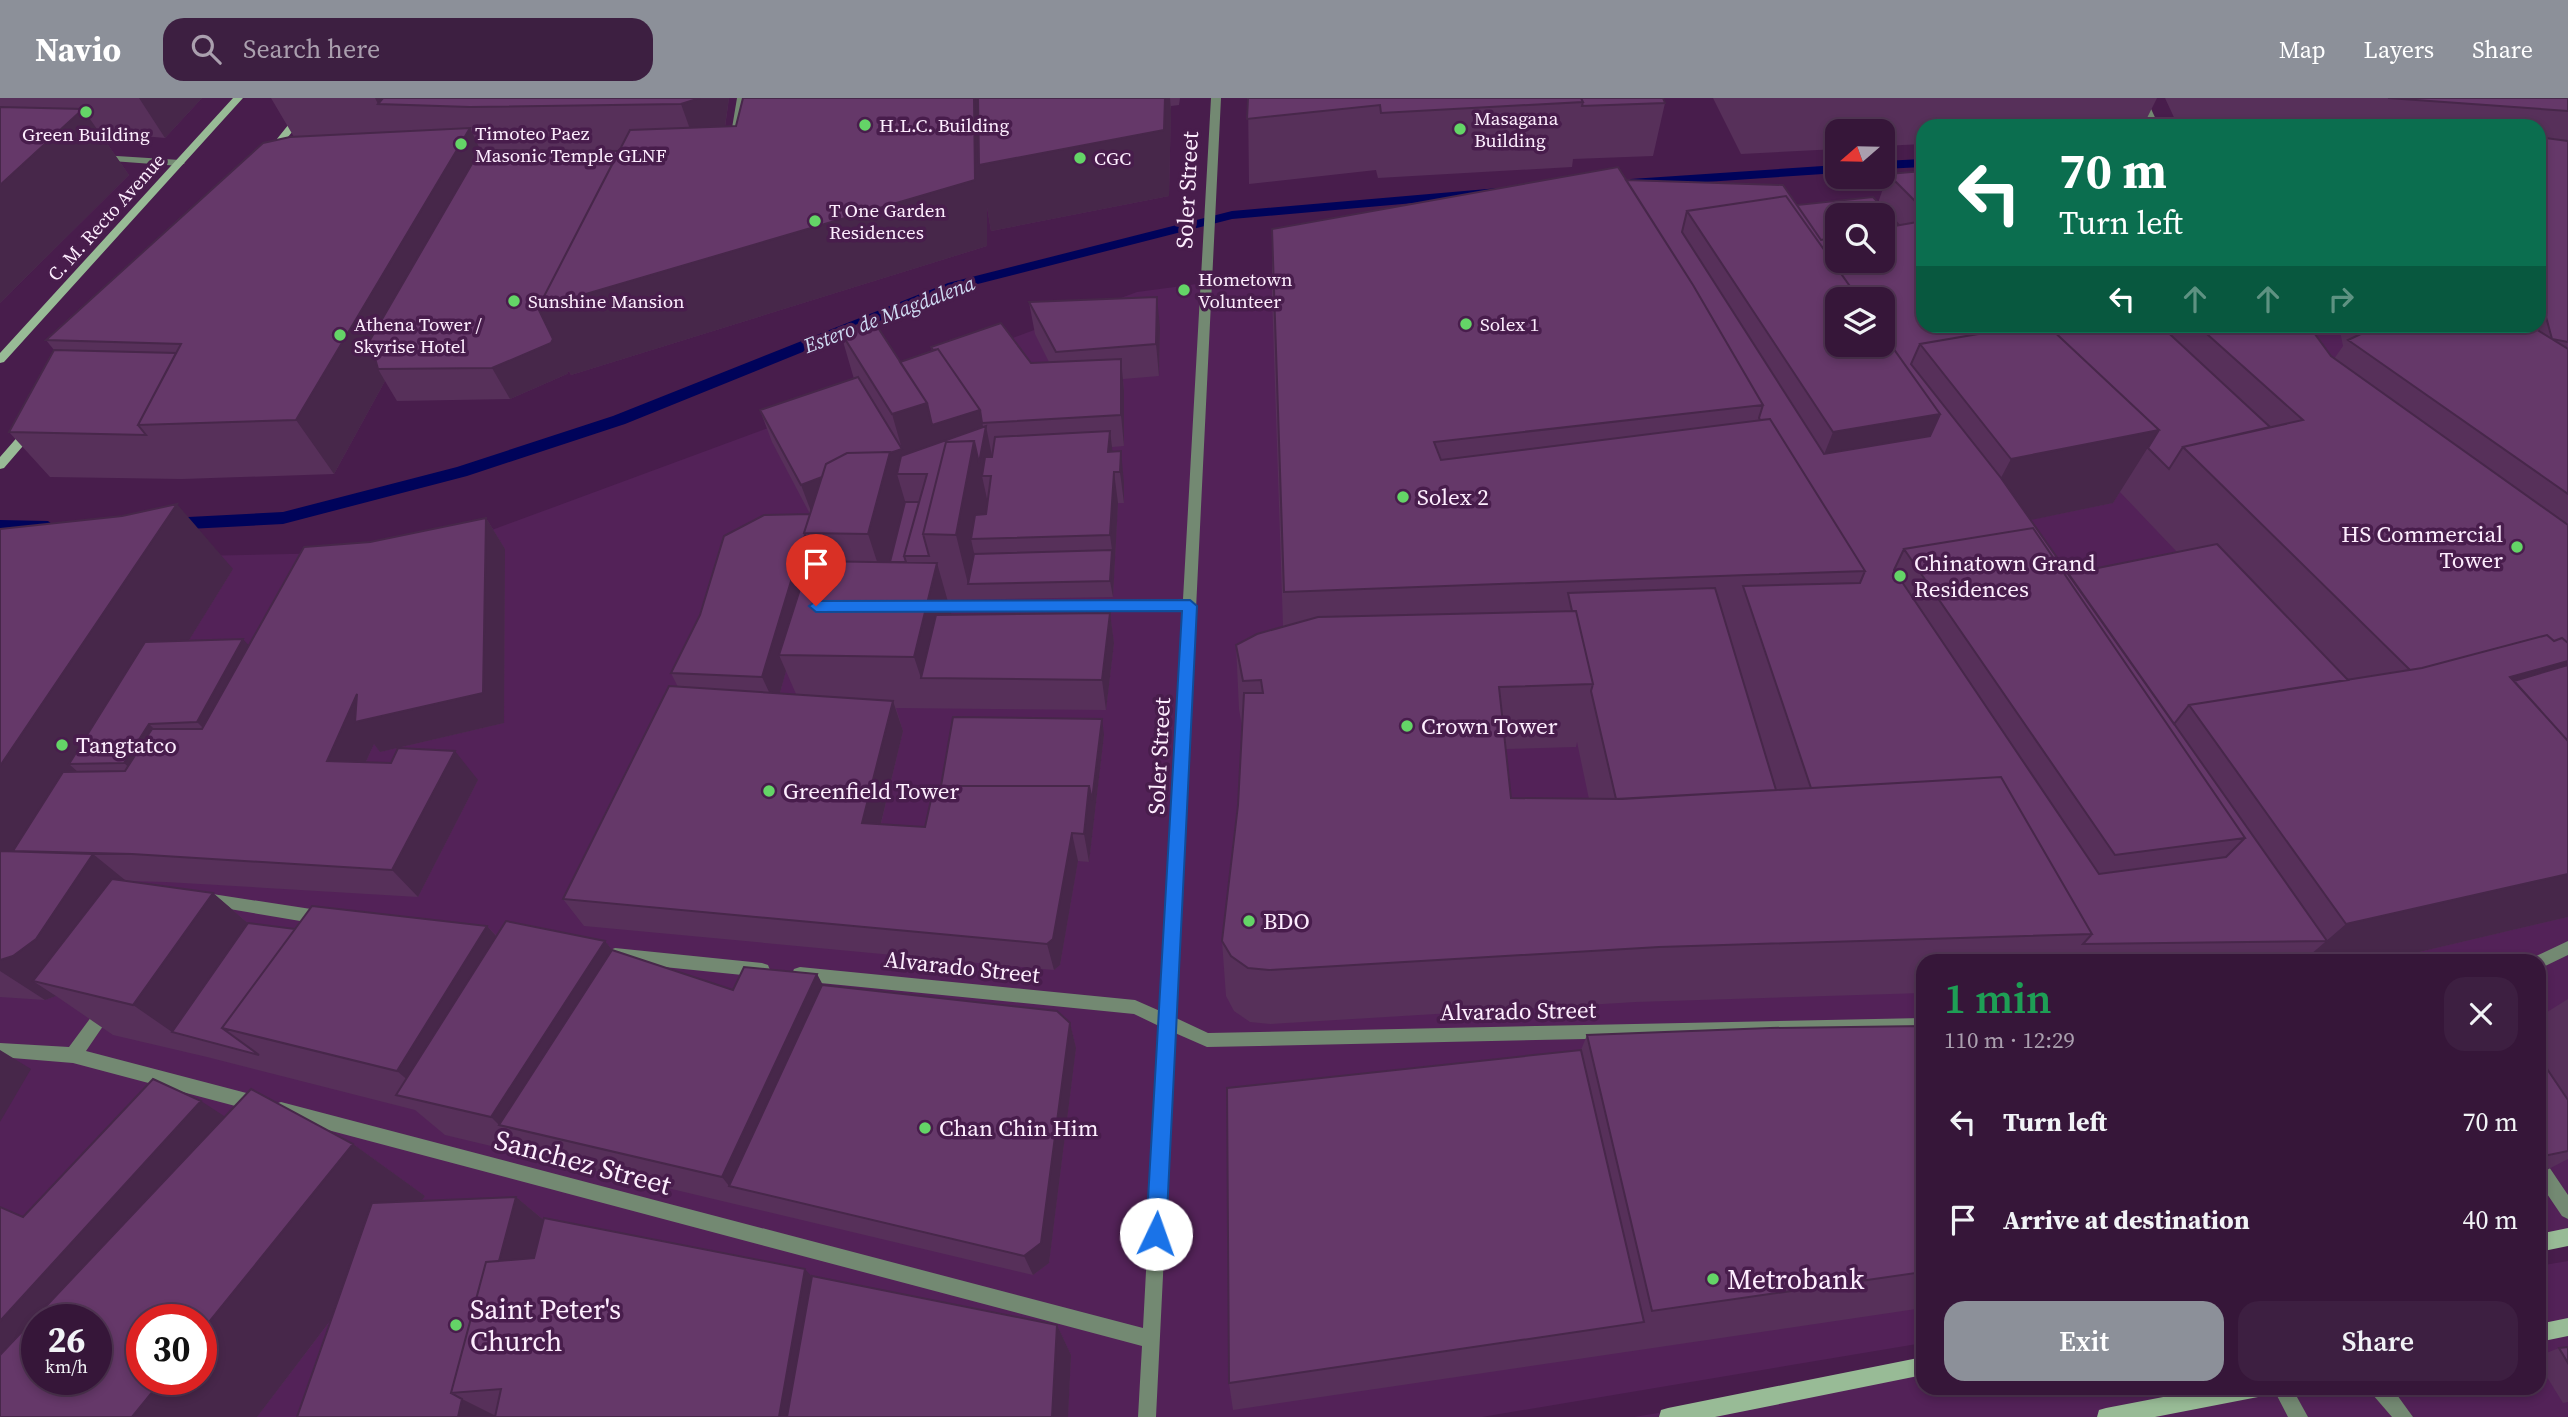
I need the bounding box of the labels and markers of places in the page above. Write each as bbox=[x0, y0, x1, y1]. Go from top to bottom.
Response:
marker: Green Building bbox=[78, 104, 94, 120]
place label: Masagana Building bbox=[1474, 105, 1559, 153]
place label: H.L.C. Building bbox=[879, 112, 1010, 138]
marker: H.L.C. Building bbox=[857, 117, 873, 133]
place label: Timoteo Paez Masonic Temple GLNF bbox=[475, 120, 667, 168]
place label: Green Building bbox=[22, 121, 150, 147]
marker: Masagana Building bbox=[1452, 121, 1468, 137]
marker: Timoteo Paez Masonic Temple GLNF bbox=[453, 136, 469, 152]
place label: CGC bbox=[1094, 145, 1131, 171]
marker: CGC bbox=[1072, 150, 1088, 166]
place label: T One Garden Residences bbox=[829, 197, 946, 245]
marker: T One Garden Residences bbox=[807, 213, 823, 229]
place label: Hometown Volunteer bbox=[1198, 266, 1292, 314]
marker: Hometown Volunteer bbox=[1176, 282, 1192, 298]
place label: Sunshine Mansion bbox=[528, 288, 685, 314]
marker: Sunshine Mansion bbox=[506, 293, 522, 309]
place label: Athena Tower / Skyrise Hotel bbox=[354, 311, 483, 359]
place label: Solex 1 bbox=[1480, 311, 1539, 337]
marker: Solex 1 bbox=[1458, 316, 1474, 332]
marker: Athena Tower / Skyrise Hotel bbox=[332, 327, 348, 343]
place label: Solex 2 bbox=[1417, 481, 1489, 513]
marker: Solex 2 bbox=[1395, 489, 1411, 505]
place label: HS Commercial Tower bbox=[2341, 518, 2503, 576]
pin bbox=[786, 534, 846, 606]
marker: HS Commercial Tower bbox=[2509, 539, 2525, 555]
place label: Chinatown Grand Residences bbox=[1914, 547, 2096, 605]
marker: Chinatown Grand Residences bbox=[1892, 568, 1908, 584]
place label: Crown Tower bbox=[1421, 710, 1558, 742]
marker: Crown Tower bbox=[1399, 718, 1415, 734]
place label: Tangtatco bbox=[76, 729, 177, 761]
marker: Tangtatco bbox=[54, 737, 70, 753]
place label: Greenfield Tower bbox=[783, 775, 960, 807]
marker: Greenfield Tower bbox=[761, 783, 777, 799]
place label: BDO bbox=[1263, 905, 1310, 937]
marker: BDO bbox=[1241, 913, 1257, 929]
place label: Chan Chin Him bbox=[939, 1112, 1099, 1144]
marker: Chan Chin Him bbox=[917, 1120, 933, 1136]
place label: Metrobank bbox=[1727, 1260, 1865, 1298]
marker: Metrobank bbox=[1705, 1271, 1721, 1287]
place label: Saint Peter's Church bbox=[470, 1290, 621, 1360]
marker: Saint Peter's Church bbox=[448, 1317, 464, 1333]

